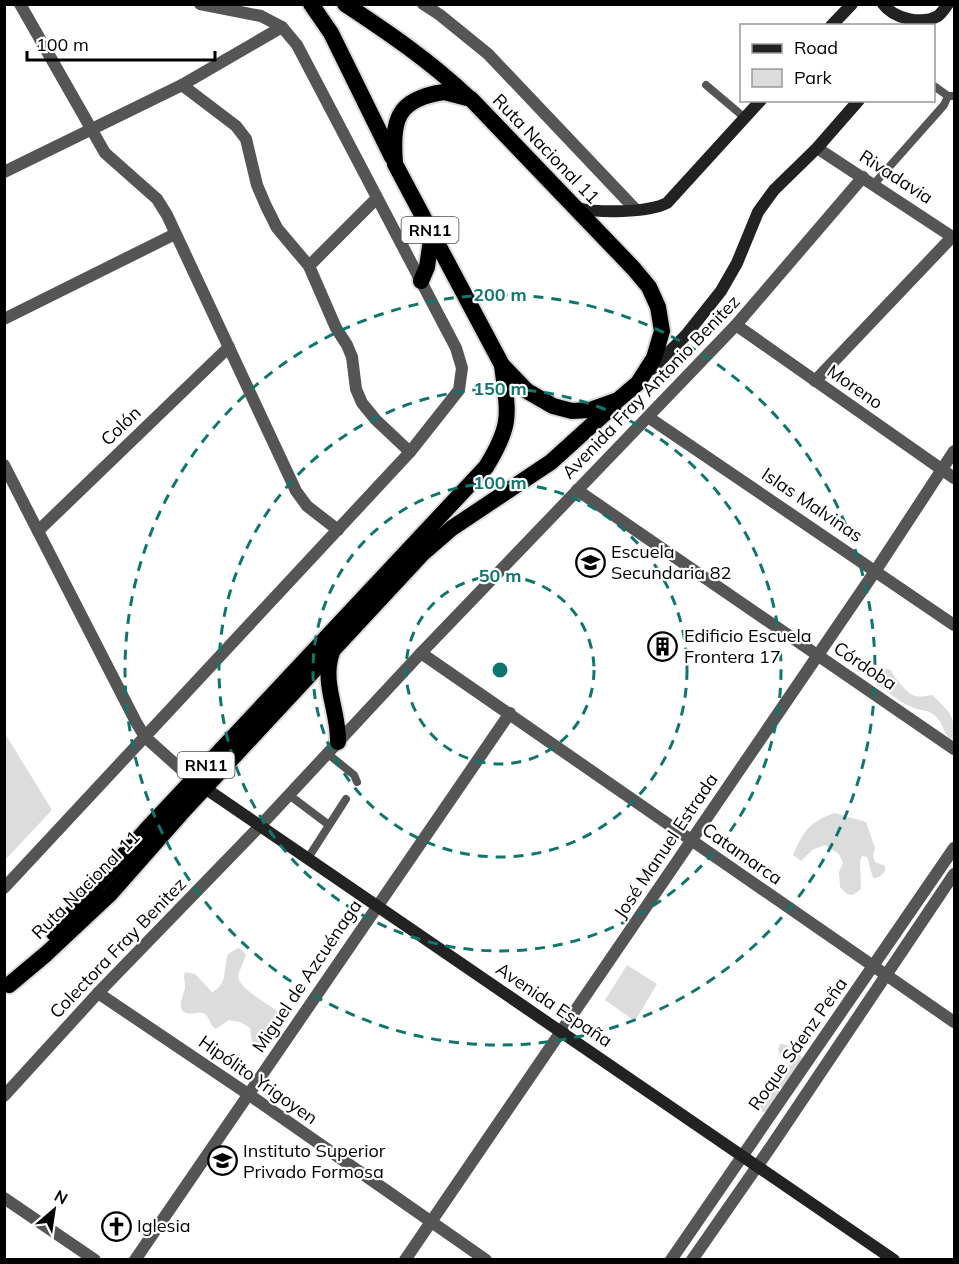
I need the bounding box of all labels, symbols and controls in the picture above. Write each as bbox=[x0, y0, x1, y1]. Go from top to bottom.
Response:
scale bar bbox=[27, 24, 214, 62]
legend bbox=[740, 24, 935, 102]
text: 100 m bbox=[36, 33, 89, 56]
text: Road bbox=[794, 36, 838, 59]
text: Park bbox=[794, 66, 833, 89]
street label: Ruta Nacional 11 bbox=[488, 89, 605, 209]
street label: Rivadavia bbox=[855, 144, 937, 209]
road number: RN11 bbox=[402, 217, 458, 243]
text: 200 m bbox=[473, 283, 527, 306]
street label: Avenida Fray Antonio Benitez bbox=[557, 290, 745, 483]
street label: Moreno bbox=[823, 359, 888, 414]
text: 150 m bbox=[473, 377, 527, 400]
street label: Colón bbox=[96, 401, 146, 450]
street label: Islas Malvinas bbox=[757, 462, 867, 547]
text: 100 m bbox=[473, 471, 527, 494]
place label: Escuela Secundaria 82 bbox=[611, 540, 731, 584]
school or university icon: Escuela Secundaria 82 bbox=[574, 546, 606, 578]
text: 50 m bbox=[479, 564, 521, 587]
place label: Edificio Escuela Frontera 17 bbox=[684, 624, 812, 668]
building icon: Edificio Escuela Frontera 17 bbox=[647, 630, 679, 662]
street label: Córdoba bbox=[829, 636, 901, 695]
centre of rings bbox=[490, 660, 510, 680]
road number: RN11 bbox=[178, 752, 234, 778]
street label: José Manuel Estrada bbox=[609, 769, 723, 923]
street label: Catamarca bbox=[698, 818, 787, 890]
street label: Ruta Nacional 11 bbox=[26, 825, 145, 944]
street label: Colectora Fray Benitez bbox=[44, 872, 191, 1023]
street label: Miguel de Azcuénaga bbox=[247, 895, 366, 1057]
street label: Avenida España bbox=[492, 957, 617, 1052]
street label: Roque Sáenz Peña bbox=[743, 973, 852, 1115]
street label: Hipólito Yrigoyen bbox=[194, 1030, 322, 1129]
place label: Instituto Superior Privado Formosa bbox=[243, 1139, 386, 1183]
school or university icon: Instituto Superior Privado Formosa bbox=[206, 1145, 238, 1177]
north arrow bbox=[24, 1180, 84, 1240]
text: N bbox=[51, 1185, 71, 1209]
church icon: Iglesia bbox=[100, 1210, 132, 1242]
place label: Iglesia bbox=[137, 1214, 191, 1237]

